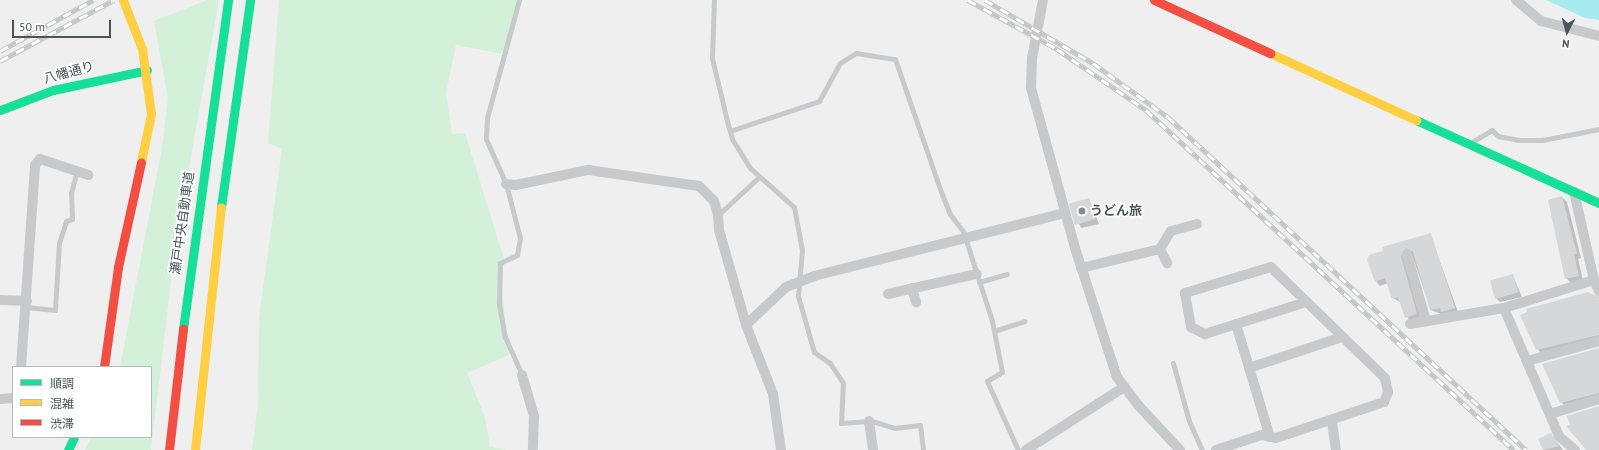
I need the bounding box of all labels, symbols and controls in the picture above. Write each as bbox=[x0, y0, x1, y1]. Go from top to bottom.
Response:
scale bar bbox=[14, 12, 113, 38]
north arrow bbox=[1547, 12, 1587, 52]
text: 50 m bbox=[19, 19, 45, 34]
text: N bbox=[1561, 37, 1570, 51]
street label: 八幡通り bbox=[42, 59, 96, 87]
street label: 瀬戸中央自動車道 bbox=[168, 170, 198, 276]
place label: うどん旅 bbox=[1090, 203, 1142, 219]
marker: うどん旅 bbox=[1077, 206, 1087, 216]
legend bbox=[12, 366, 152, 438]
text: 順調 bbox=[50, 376, 74, 391]
text: 混雑 bbox=[50, 396, 74, 411]
text: 渋滞 bbox=[50, 416, 74, 431]

